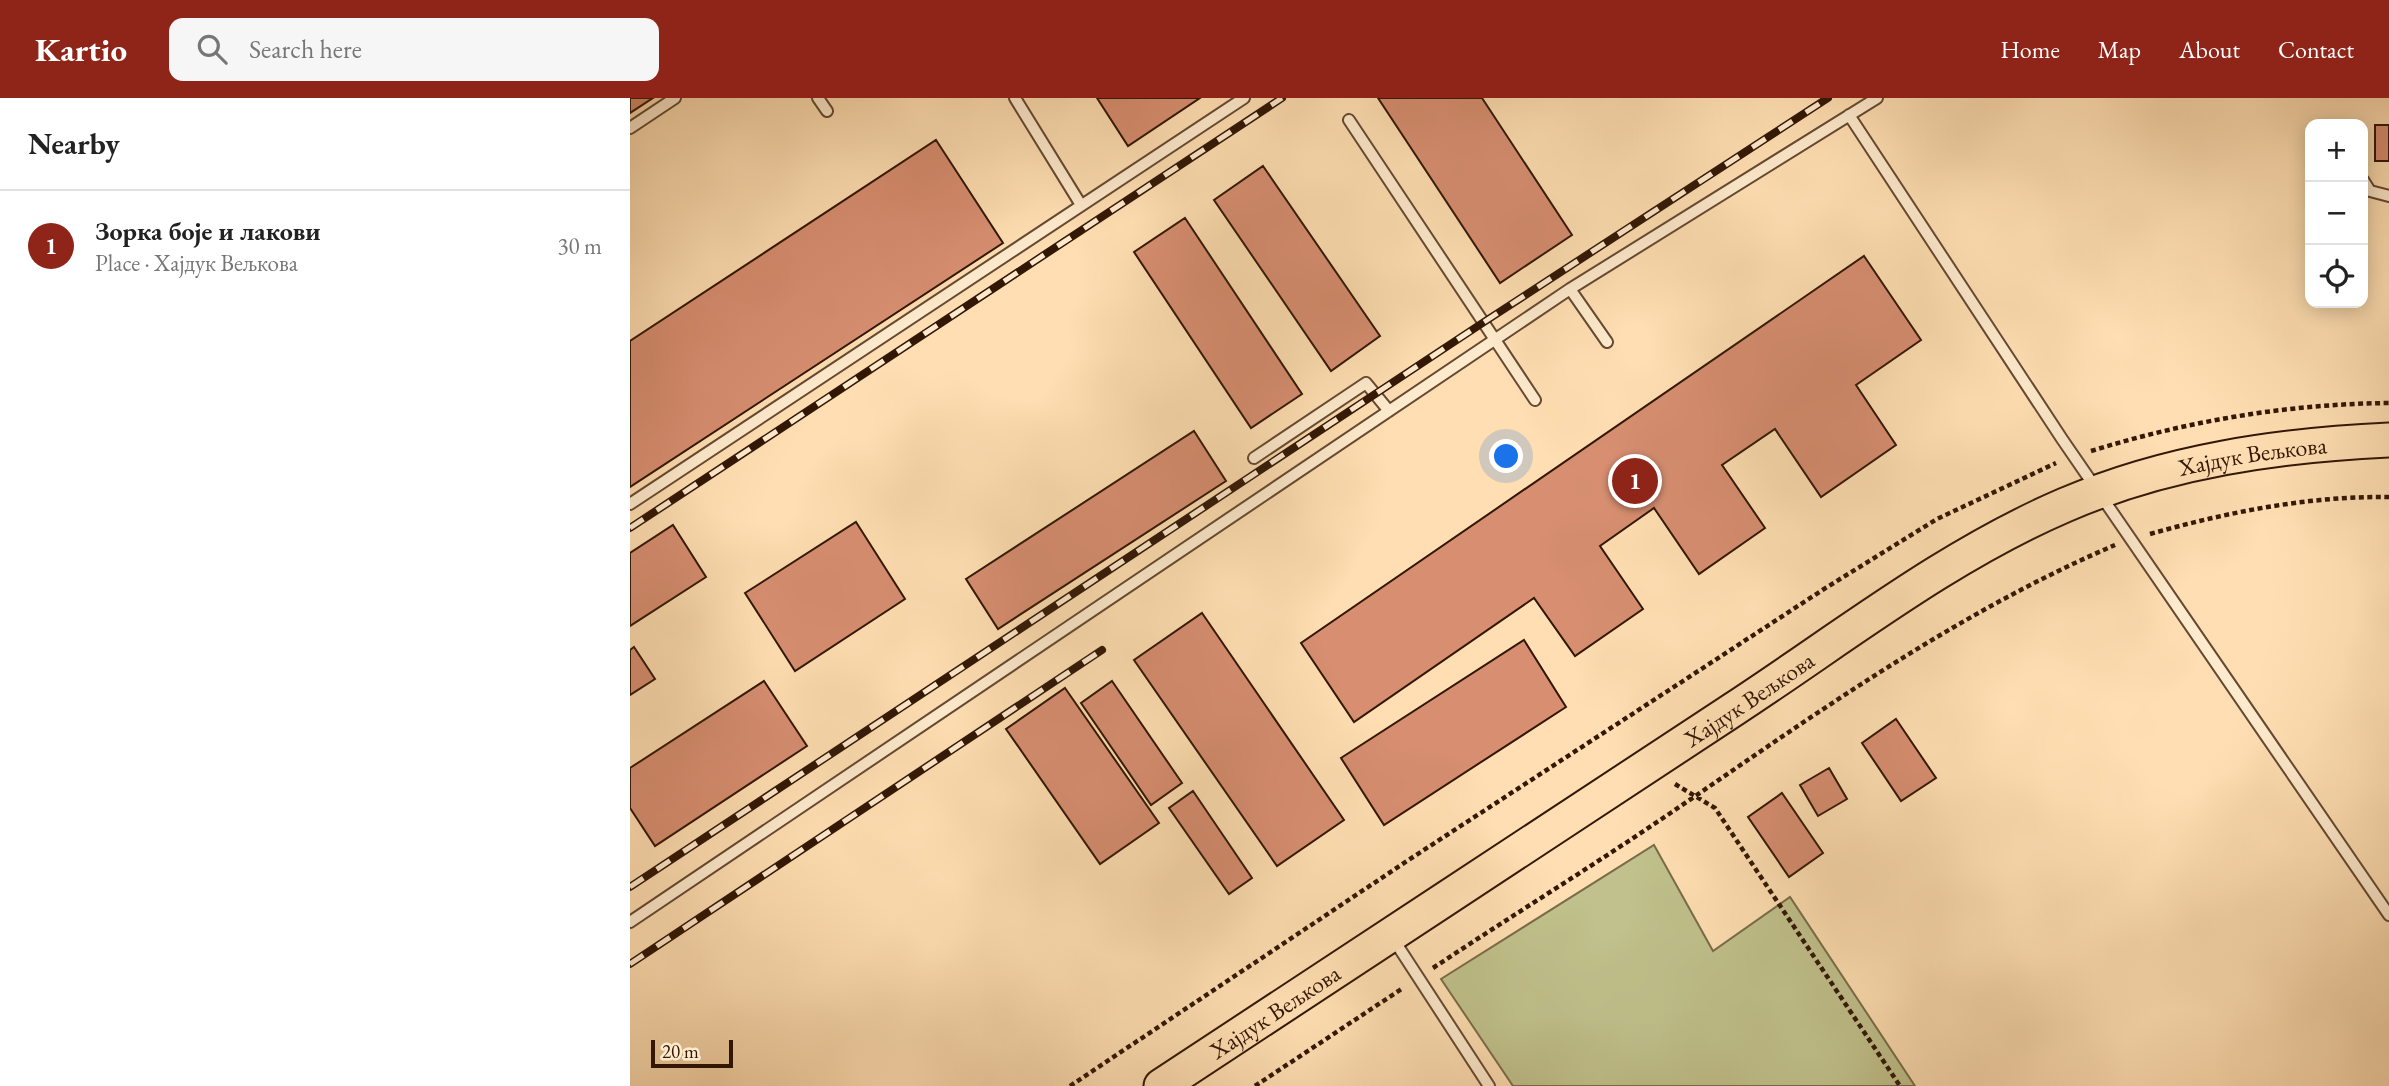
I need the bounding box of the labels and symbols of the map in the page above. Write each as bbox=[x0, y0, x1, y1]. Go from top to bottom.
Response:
street label: Хајдук Вељкова bbox=[2174, 429, 2328, 483]
your location bbox=[1489, 439, 1523, 473]
pin: 1 bbox=[1612, 455, 1658, 507]
street label: Хајдук Вељкова bbox=[1677, 644, 1820, 754]
street label: Хајдук Вељкова bbox=[1203, 957, 1346, 1066]
scale bar bbox=[651, 1037, 733, 1069]

